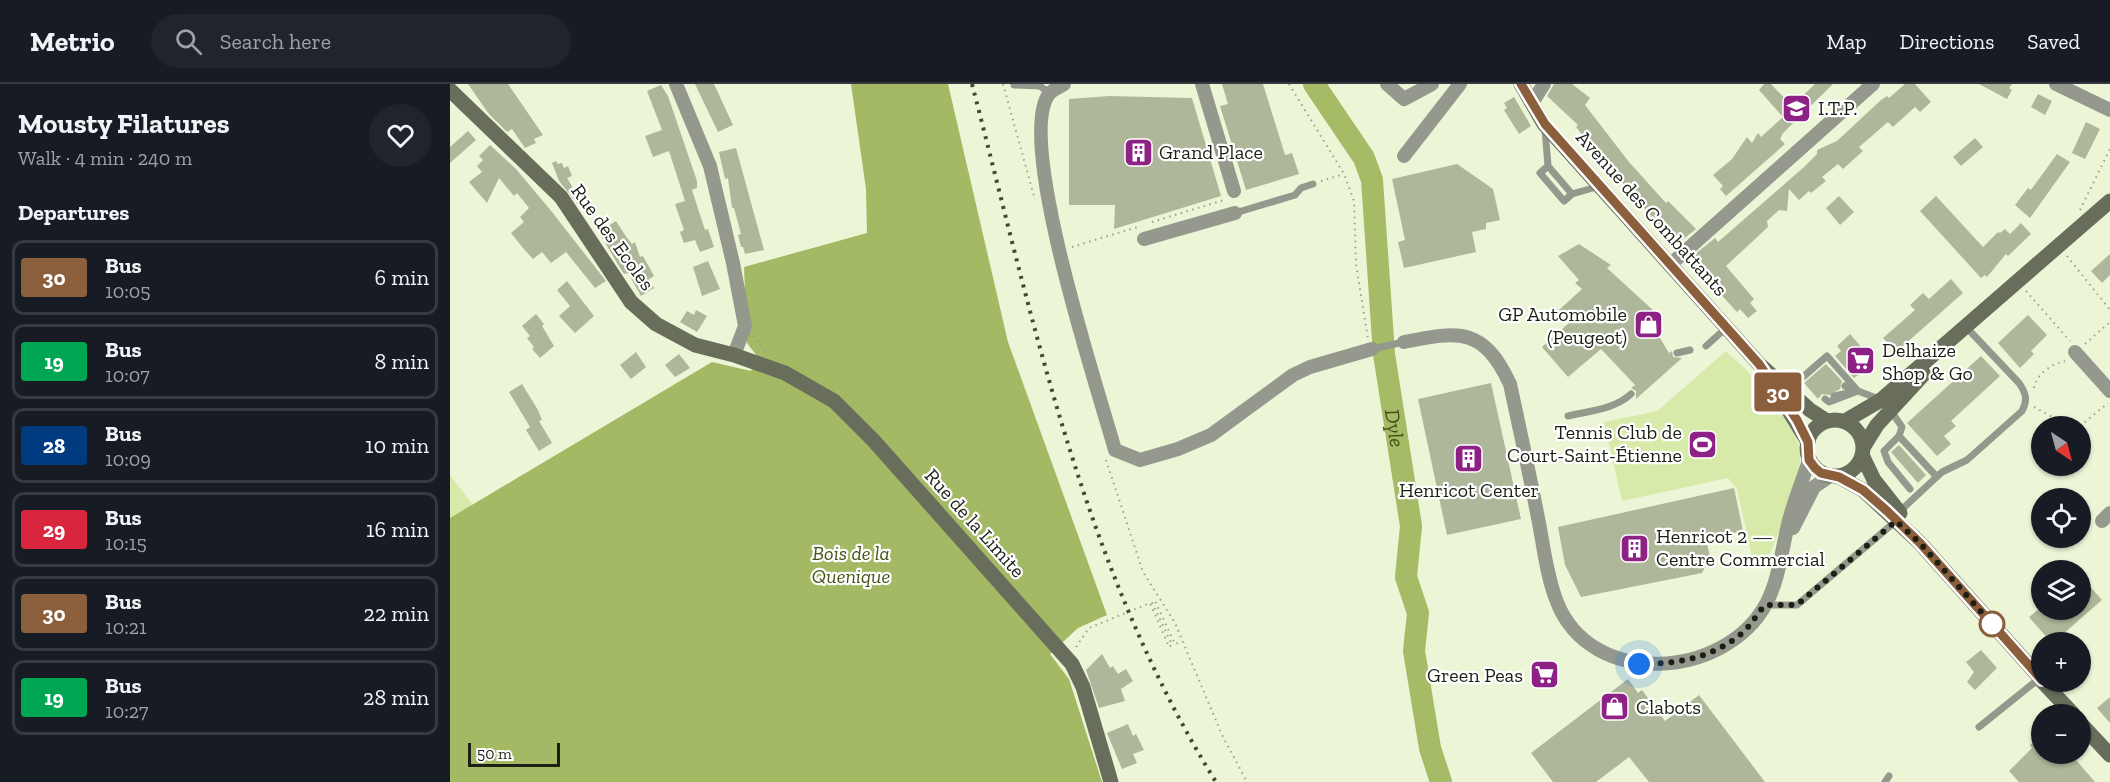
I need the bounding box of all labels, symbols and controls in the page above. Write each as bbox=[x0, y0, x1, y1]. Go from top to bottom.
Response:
search box bbox=[151, 14, 571, 68]
text: Metrio bbox=[30, 25, 115, 58]
icon: search bbox=[172, 25, 205, 58]
text: Search here bbox=[220, 28, 331, 55]
text: Map bbox=[1827, 29, 1867, 54]
text: Directions bbox=[1900, 29, 1994, 54]
text: Saved bbox=[2027, 29, 2080, 54]
school or university icon: I.T.P. bbox=[1781, 92, 1813, 124]
place label: I.T.P. bbox=[1818, 96, 1857, 120]
button: heart bbox=[369, 104, 432, 167]
text: Mousty Filatures bbox=[18, 107, 230, 140]
street label: Avenue des Combattants bbox=[1571, 125, 1733, 301]
building icon: Grand Place bbox=[1122, 136, 1154, 168]
place label: Grand Place bbox=[1159, 140, 1263, 164]
text: Walk · 4 min · 240 m bbox=[18, 146, 192, 170]
street label: Rue des Ecoles bbox=[566, 179, 660, 295]
text: Departures bbox=[18, 199, 129, 226]
text: Bus bbox=[105, 252, 142, 279]
text: 6 min bbox=[375, 264, 429, 291]
text: 30 bbox=[42, 265, 66, 290]
text: 10:05 bbox=[105, 279, 150, 303]
place label: GP Automobile (Peugeot) bbox=[1498, 302, 1627, 349]
shop icon: GP Automobile (Peugeot) bbox=[1632, 309, 1664, 341]
text: Bus bbox=[105, 336, 142, 363]
place label: Delhaize Shop & Go bbox=[1882, 338, 1973, 385]
supermarket icon: Delhaize Shop & Go bbox=[1845, 345, 1877, 377]
text: 8 min bbox=[374, 348, 429, 375]
text: 19 bbox=[44, 349, 64, 374]
text: 10:07 bbox=[105, 363, 150, 387]
line badge: 30 bbox=[1751, 372, 1805, 412]
text: 30 bbox=[1766, 380, 1790, 405]
water label: Dyle bbox=[1380, 407, 1411, 449]
north arrow bbox=[2031, 416, 2091, 476]
map controls bbox=[2031, 416, 2091, 764]
text: Bus bbox=[105, 420, 142, 447]
place label: Tennis Club de Court-Saint-Étienne bbox=[1507, 420, 1682, 467]
sports icon: Tennis Club de Court-Saint-Étienne bbox=[1687, 428, 1719, 460]
text: 10 min bbox=[365, 432, 429, 459]
text: 28 bbox=[43, 433, 65, 458]
building icon: Henricot Center bbox=[1453, 443, 1485, 475]
text: 10:09 bbox=[105, 447, 151, 471]
street label: Rue de la Limite bbox=[920, 464, 1030, 582]
place label: Henricot Center bbox=[1399, 478, 1539, 502]
button: locate bbox=[2031, 488, 2091, 548]
text: Bus bbox=[105, 504, 142, 531]
text: 16 min bbox=[366, 516, 429, 543]
text: 29 bbox=[43, 517, 65, 542]
place label: Henricot 2 — Centre Commercial bbox=[1656, 524, 1825, 571]
text: 10:15 bbox=[105, 531, 147, 555]
building icon: Henricot 2 — Centre Commercial bbox=[1619, 532, 1651, 564]
park label: Bois de la Quenique bbox=[812, 541, 890, 588]
button: layers bbox=[2031, 560, 2091, 620]
text: Bus bbox=[105, 588, 142, 615]
text: 22 min bbox=[364, 600, 429, 627]
text: 30 bbox=[42, 601, 66, 626]
unlabelled marker bbox=[1979, 611, 2005, 637]
text: 10:21 bbox=[105, 615, 147, 639]
button: + bbox=[2031, 632, 2091, 692]
your location bbox=[1624, 649, 1654, 679]
supermarket icon: Green Peas bbox=[1528, 659, 1560, 691]
place label: Green Peas bbox=[1427, 663, 1523, 687]
text: Bus bbox=[105, 672, 142, 699]
text: 28 min bbox=[363, 684, 429, 711]
text: 19 bbox=[44, 685, 64, 710]
shop icon: Clabots bbox=[1599, 691, 1631, 723]
place label: Clabots bbox=[1636, 695, 1701, 719]
text: 10:27 bbox=[105, 699, 148, 723]
button: − bbox=[2031, 704, 2091, 764]
scale bar bbox=[468, 740, 560, 768]
text: 50 m bbox=[477, 744, 512, 763]

